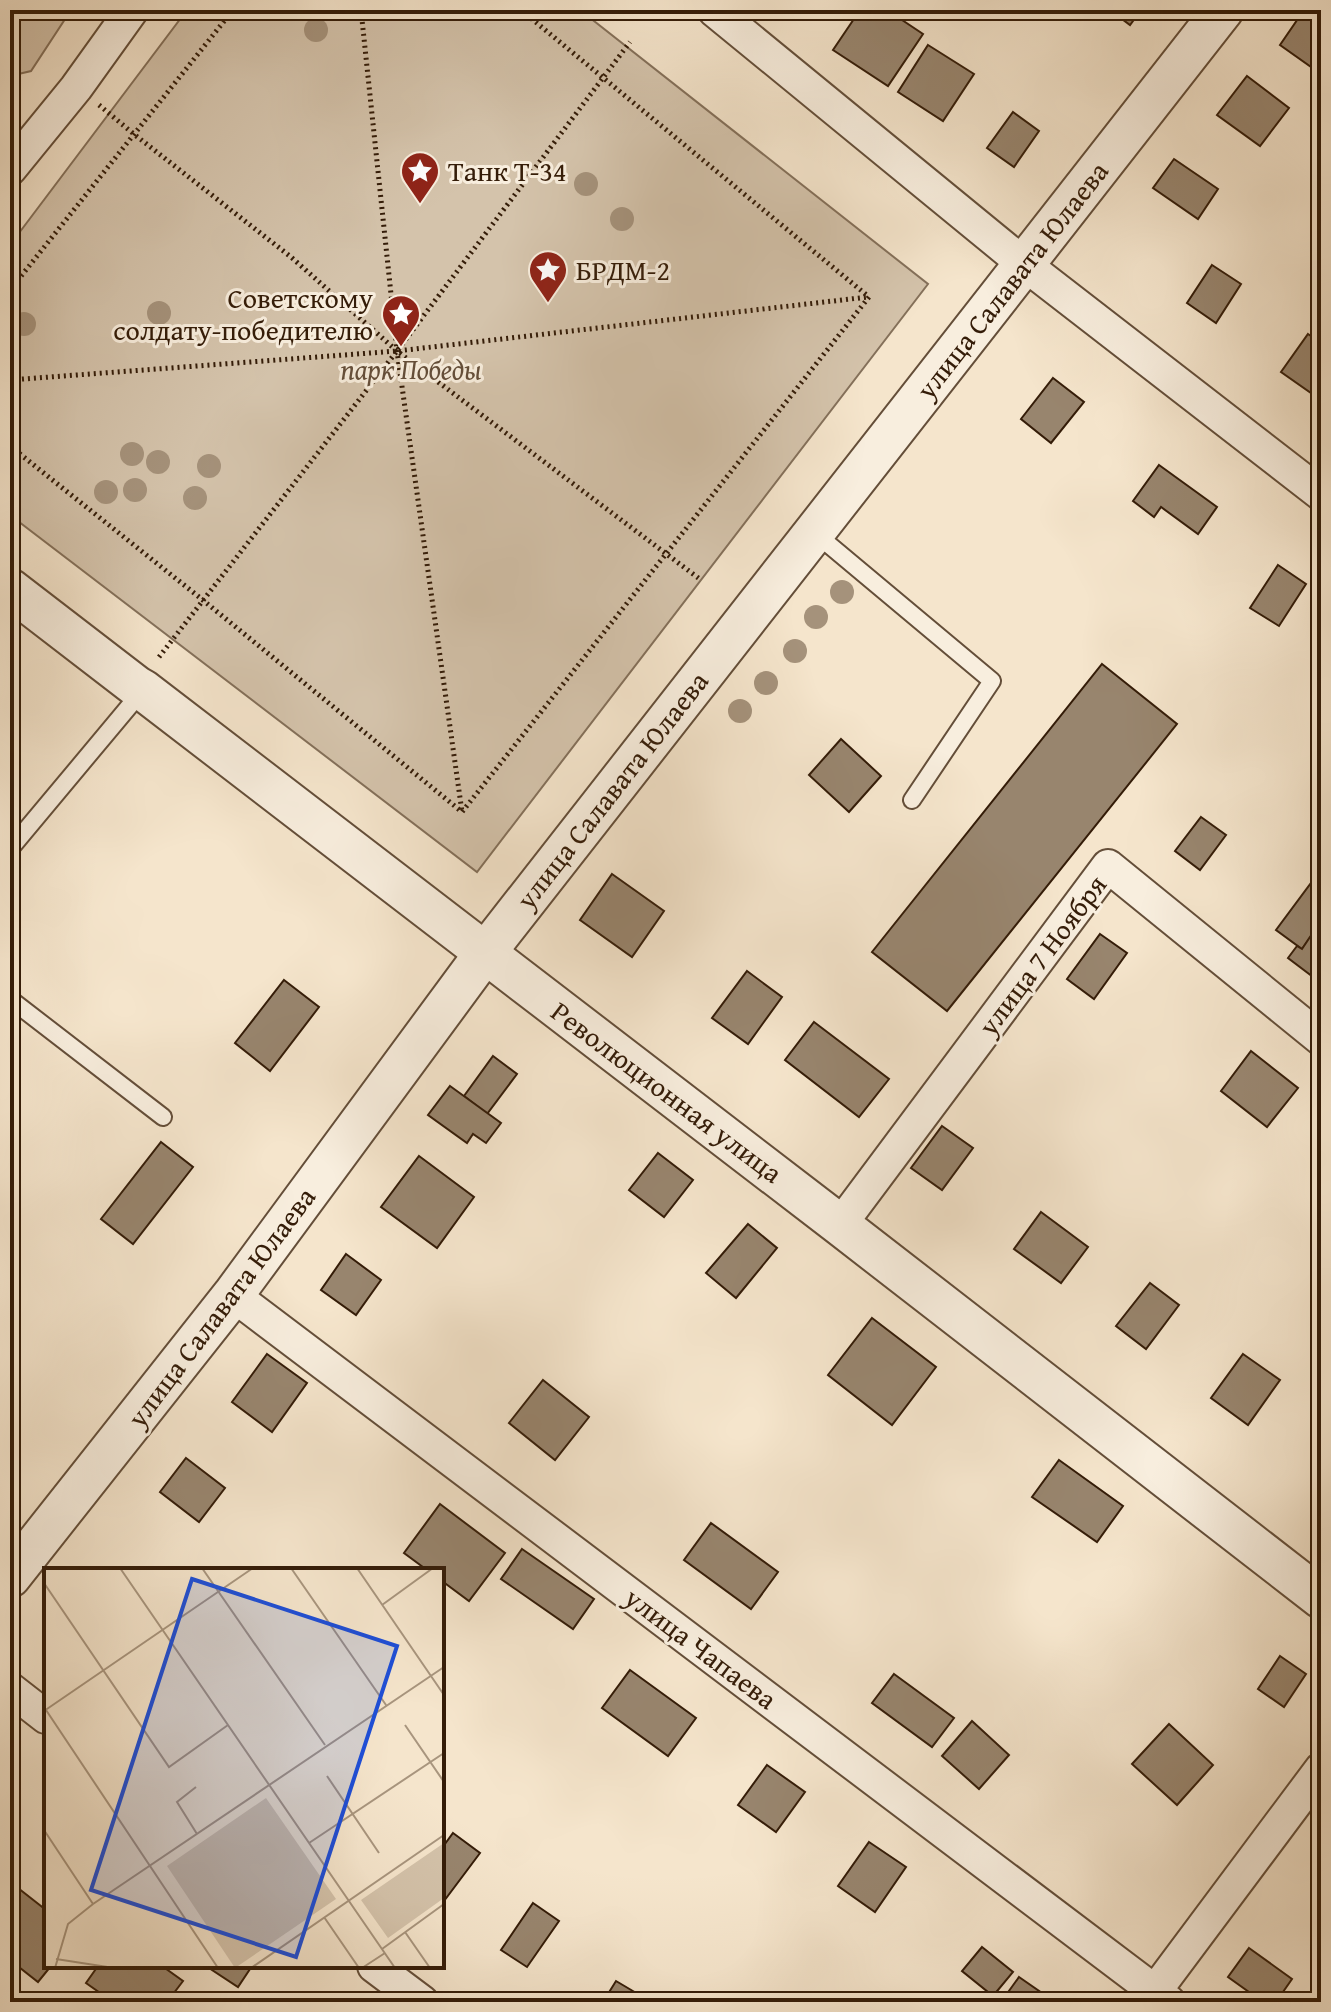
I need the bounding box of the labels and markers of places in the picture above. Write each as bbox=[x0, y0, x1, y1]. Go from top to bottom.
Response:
place icon: Танк Т-34 bbox=[399, 150, 441, 205]
place label: Танк Т-34 bbox=[448, 150, 566, 191]
place icon: БРДМ-2 bbox=[527, 249, 569, 304]
place label: БРДМ-2 bbox=[576, 249, 670, 290]
place label: Советскому солдату-победителю bbox=[113, 277, 373, 350]
place icon: Советскому солдату-победителю bbox=[380, 293, 422, 348]

